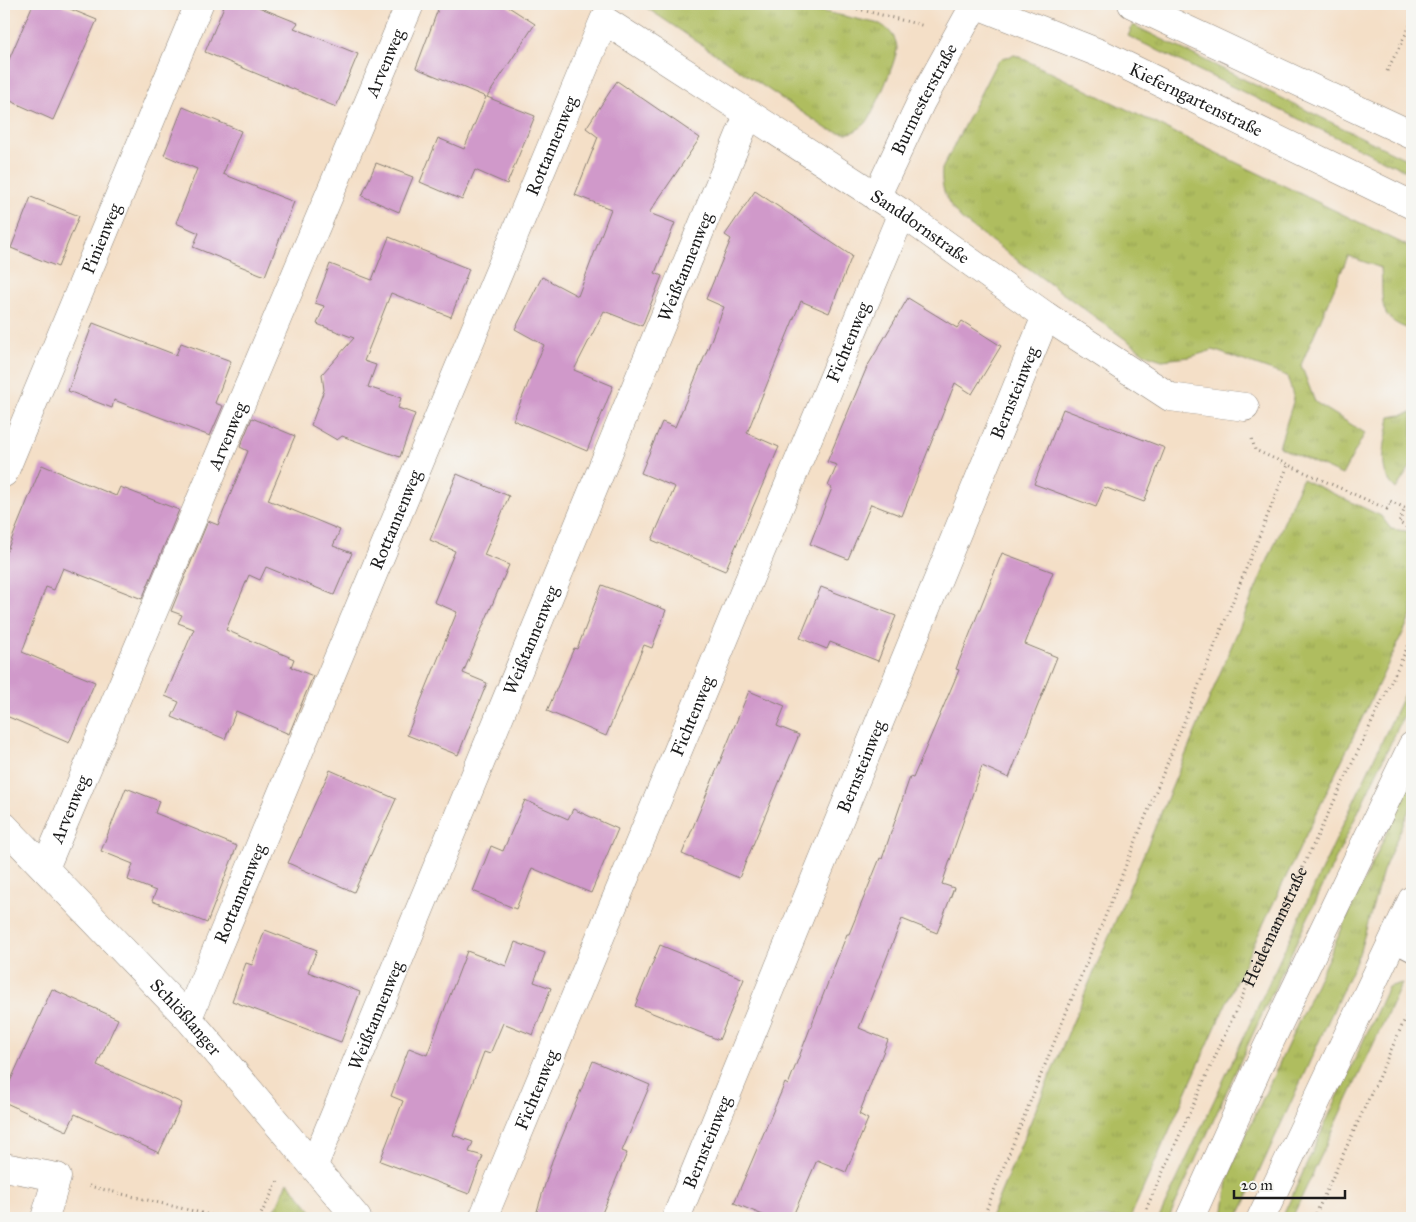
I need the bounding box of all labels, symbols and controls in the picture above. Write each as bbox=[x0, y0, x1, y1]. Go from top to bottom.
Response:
street label: Arvenweg bbox=[361, 25, 410, 101]
street label: Burmesterstraße bbox=[887, 40, 962, 158]
street label: Kieferngartenstraße bbox=[1126, 58, 1266, 142]
street label: Rottannenweg bbox=[521, 92, 583, 199]
street label: Sanddornstraße bbox=[867, 185, 974, 269]
street label: Pinienweg bbox=[77, 199, 127, 277]
street label: Weißtannenweg bbox=[653, 208, 719, 325]
street label: Fichtenweg bbox=[822, 298, 876, 386]
street label: Bernsteinweg bbox=[986, 342, 1045, 442]
street label: Arvenweg bbox=[203, 398, 253, 474]
street label: Rottannenweg bbox=[365, 466, 427, 573]
street label: Weißtannenweg bbox=[499, 582, 564, 698]
street label: Fichtenweg bbox=[666, 672, 720, 759]
street label: Bernsteinweg bbox=[832, 716, 891, 816]
street label: Arvenweg bbox=[45, 771, 95, 847]
street label: Rottannenweg bbox=[209, 840, 272, 947]
street label: Heidemannstraße bbox=[1237, 863, 1312, 991]
street label: Weißtannenweg bbox=[344, 957, 409, 1073]
street label: Schlößlanger bbox=[145, 974, 226, 1061]
street label: Fichtenweg bbox=[510, 1046, 564, 1133]
street label: Bernsteinweg bbox=[678, 1092, 737, 1192]
scale bar bbox=[1234, 1167, 1345, 1199]
text: 20 m bbox=[1241, 1176, 1273, 1194]

